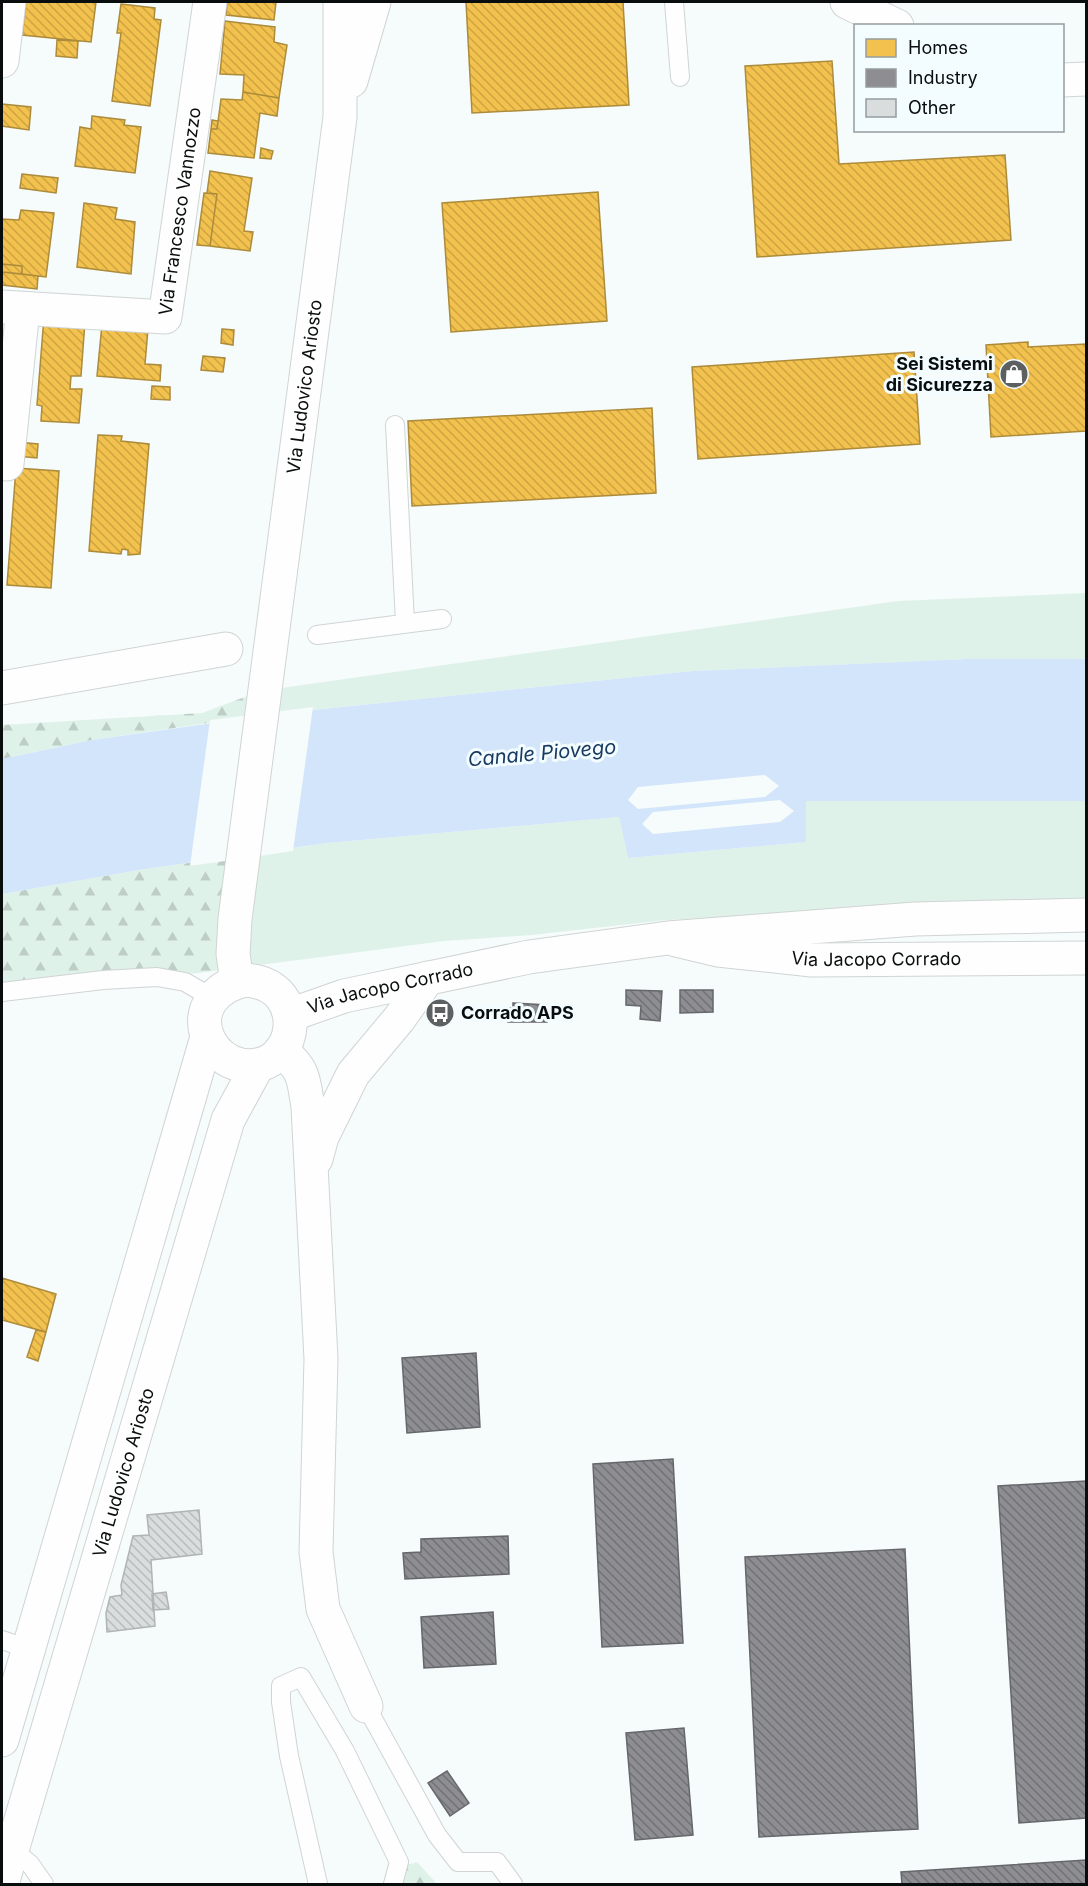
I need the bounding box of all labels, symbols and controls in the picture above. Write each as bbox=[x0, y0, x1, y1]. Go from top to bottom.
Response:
legend bbox=[854, 24, 1064, 132]
text: Homes bbox=[908, 37, 968, 58]
text: Industry bbox=[908, 67, 978, 88]
text: Other bbox=[908, 97, 956, 118]
street label: Via Francesco Vannozzo bbox=[154, 106, 205, 317]
street label: Via Ludovico Ariosto bbox=[282, 298, 326, 475]
place label: Sei Sistemi di Sicurezza bbox=[886, 353, 993, 395]
shop icon: Sei Sistemi di Sicurezza bbox=[998, 358, 1030, 390]
water label: Canale Piovego bbox=[467, 735, 617, 771]
street label: Via Jacopo Corrado bbox=[790, 947, 961, 970]
street label: Via Jacopo Corrado bbox=[304, 958, 475, 1018]
bus stop icon: Corrado APS bbox=[424, 997, 456, 1029]
place label: Corrado APS bbox=[461, 1002, 574, 1023]
street label: Via Ludovico Ariosto bbox=[88, 1385, 158, 1560]

